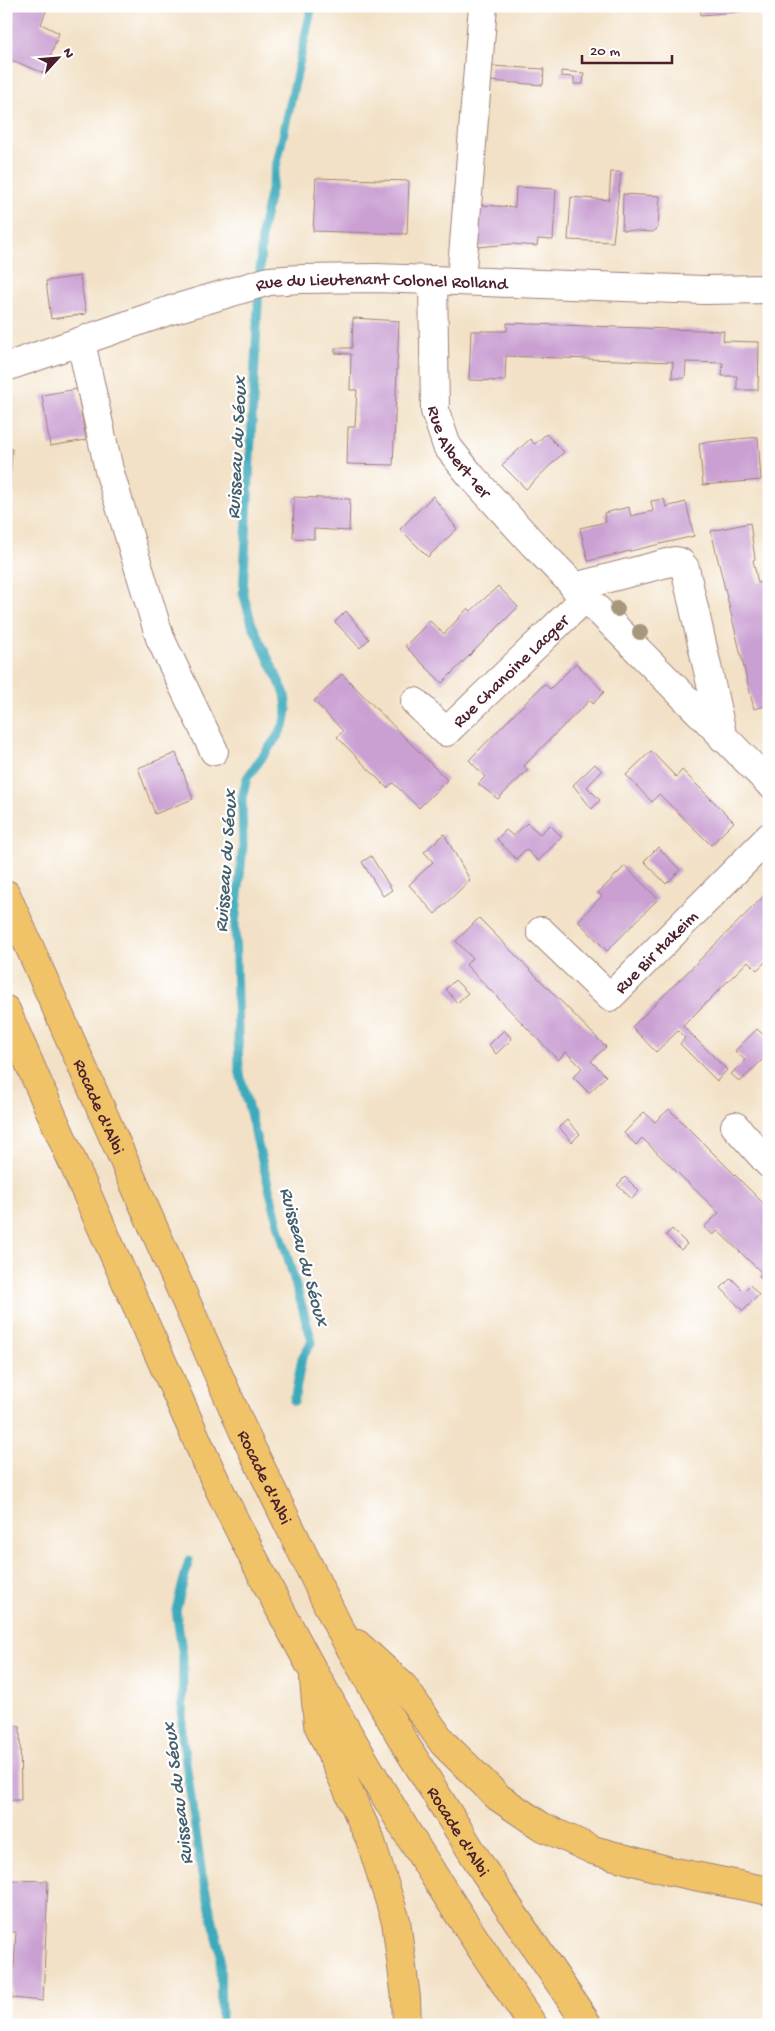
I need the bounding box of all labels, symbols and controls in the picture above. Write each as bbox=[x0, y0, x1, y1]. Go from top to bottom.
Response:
north arrow bbox=[32, 32, 82, 82]
scale bar bbox=[582, 32, 672, 64]
text: 20 m bbox=[590, 43, 620, 61]
text: N bbox=[58, 46, 77, 61]
street label: Rue du Lieutenant Colonel Rolland bbox=[253, 270, 509, 297]
water label: Ruisseau du Séoux bbox=[223, 374, 254, 520]
street label: Rue Albert 1er bbox=[422, 406, 495, 505]
street label: Rue Chanoine Lacger bbox=[449, 610, 575, 733]
water label: Ruisseau du Séoux bbox=[211, 787, 244, 933]
street label: Rue Bir Hakeim bbox=[611, 907, 703, 999]
street label: Rocade d'Albi bbox=[67, 1056, 128, 1158]
water label: Ruisseau du Séoux bbox=[273, 1185, 333, 1331]
street label: Rocade d'Albi bbox=[231, 1428, 295, 1529]
water label: Ruisseau du Séoux bbox=[159, 1719, 200, 1866]
street label: Rocade d'Albi bbox=[421, 1783, 493, 1882]

